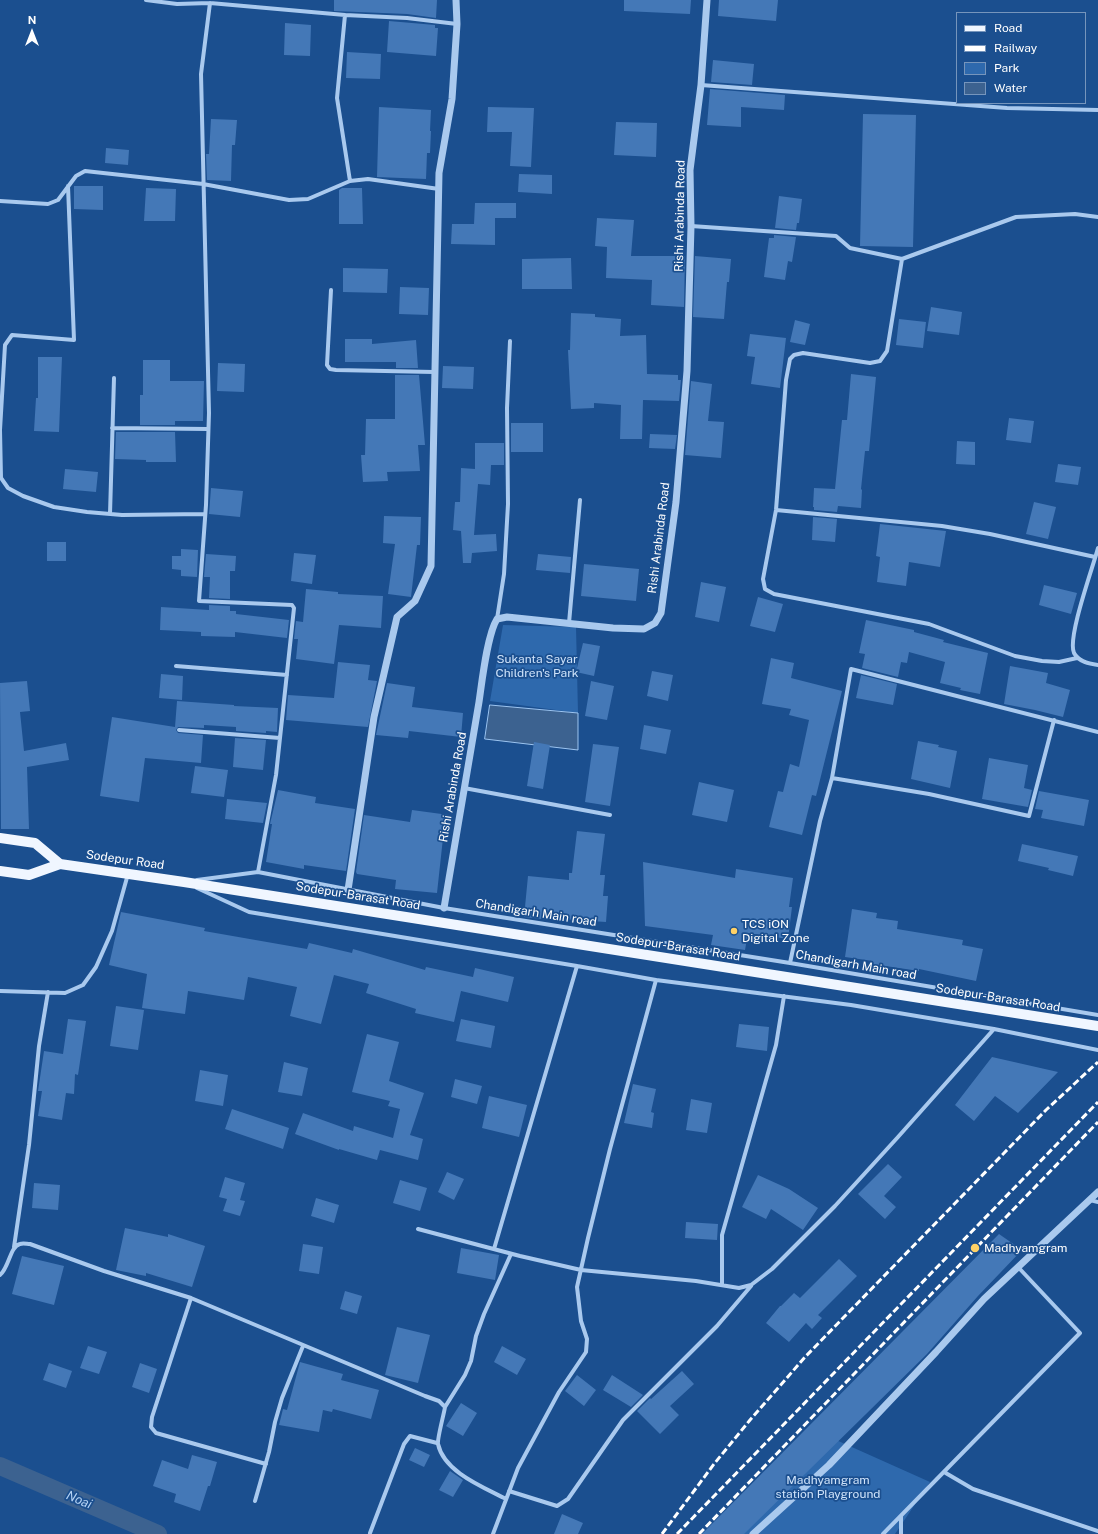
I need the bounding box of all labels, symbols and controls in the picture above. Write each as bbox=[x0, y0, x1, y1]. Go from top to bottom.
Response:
north arrow bbox=[12, 12, 52, 52]
legend bbox=[956, 12, 1086, 104]
text: N bbox=[28, 14, 36, 26]
text: Road bbox=[994, 21, 1022, 35]
text: Railway bbox=[994, 41, 1037, 55]
text: Park bbox=[994, 61, 1020, 75]
text: Water bbox=[994, 81, 1027, 95]
street label: Rishi Arabinda Road bbox=[672, 160, 688, 272]
street label: Rishi Arabinda Road bbox=[645, 482, 673, 594]
park label: Sukanta Sayar Children's Park bbox=[495, 652, 579, 680]
street label: Rishi Arabinda Road bbox=[436, 731, 470, 843]
street label: Sodepur Road bbox=[85, 847, 165, 873]
street label: Sodepur-Barasat Road bbox=[295, 879, 421, 913]
street label: Chandigarh Main road bbox=[474, 896, 598, 930]
place label: TCS iON Digital Zone bbox=[742, 917, 810, 945]
marker: TCS iON Digital Zone bbox=[729, 926, 739, 936]
street label: Sodepur-Barasat Road bbox=[615, 930, 741, 964]
street label: Chandigarh Main road bbox=[794, 947, 918, 983]
street label: Sodepur-Barasat Road bbox=[935, 981, 1061, 1015]
place label: Madhyamgram bbox=[984, 1241, 1067, 1255]
marker: Madhyamgram bbox=[969, 1242, 981, 1254]
park label: Madhyamgram station Playground bbox=[775, 1473, 881, 1501]
water label: Noai bbox=[64, 1488, 94, 1512]

